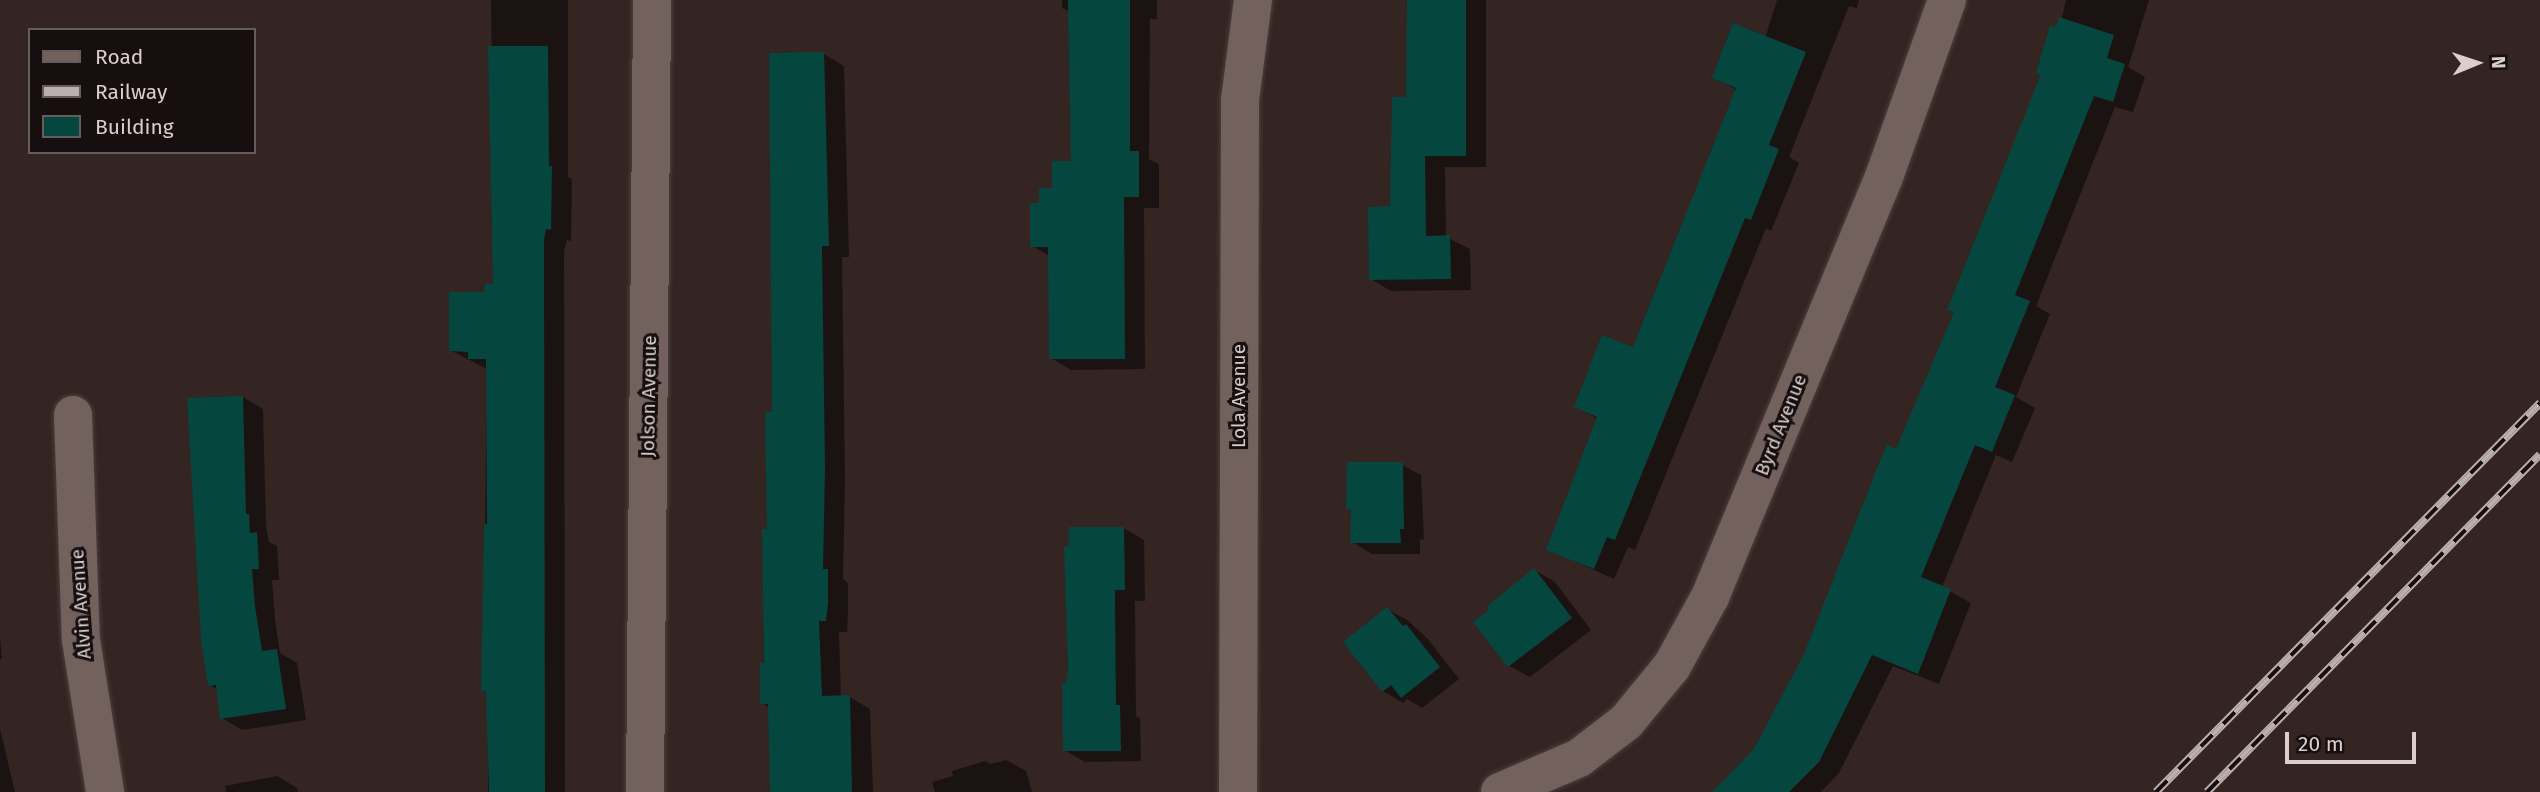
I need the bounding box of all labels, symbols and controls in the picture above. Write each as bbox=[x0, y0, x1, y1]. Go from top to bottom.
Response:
legend bbox=[28, 28, 256, 154]
north arrow bbox=[2442, 28, 2512, 98]
text: Road bbox=[95, 44, 143, 70]
text: N bbox=[2487, 56, 2510, 69]
text: Railway bbox=[95, 79, 167, 105]
text: Building bbox=[95, 114, 174, 140]
street label: Jolson Avenue bbox=[637, 335, 661, 457]
street label: Lola Avenue bbox=[1228, 344, 1250, 448]
street label: Byrd Avenue bbox=[1750, 371, 1812, 479]
street label: Alvin Avenue bbox=[66, 548, 96, 660]
scale bar bbox=[2288, 718, 2419, 762]
text: 20 m bbox=[2298, 731, 2344, 757]

